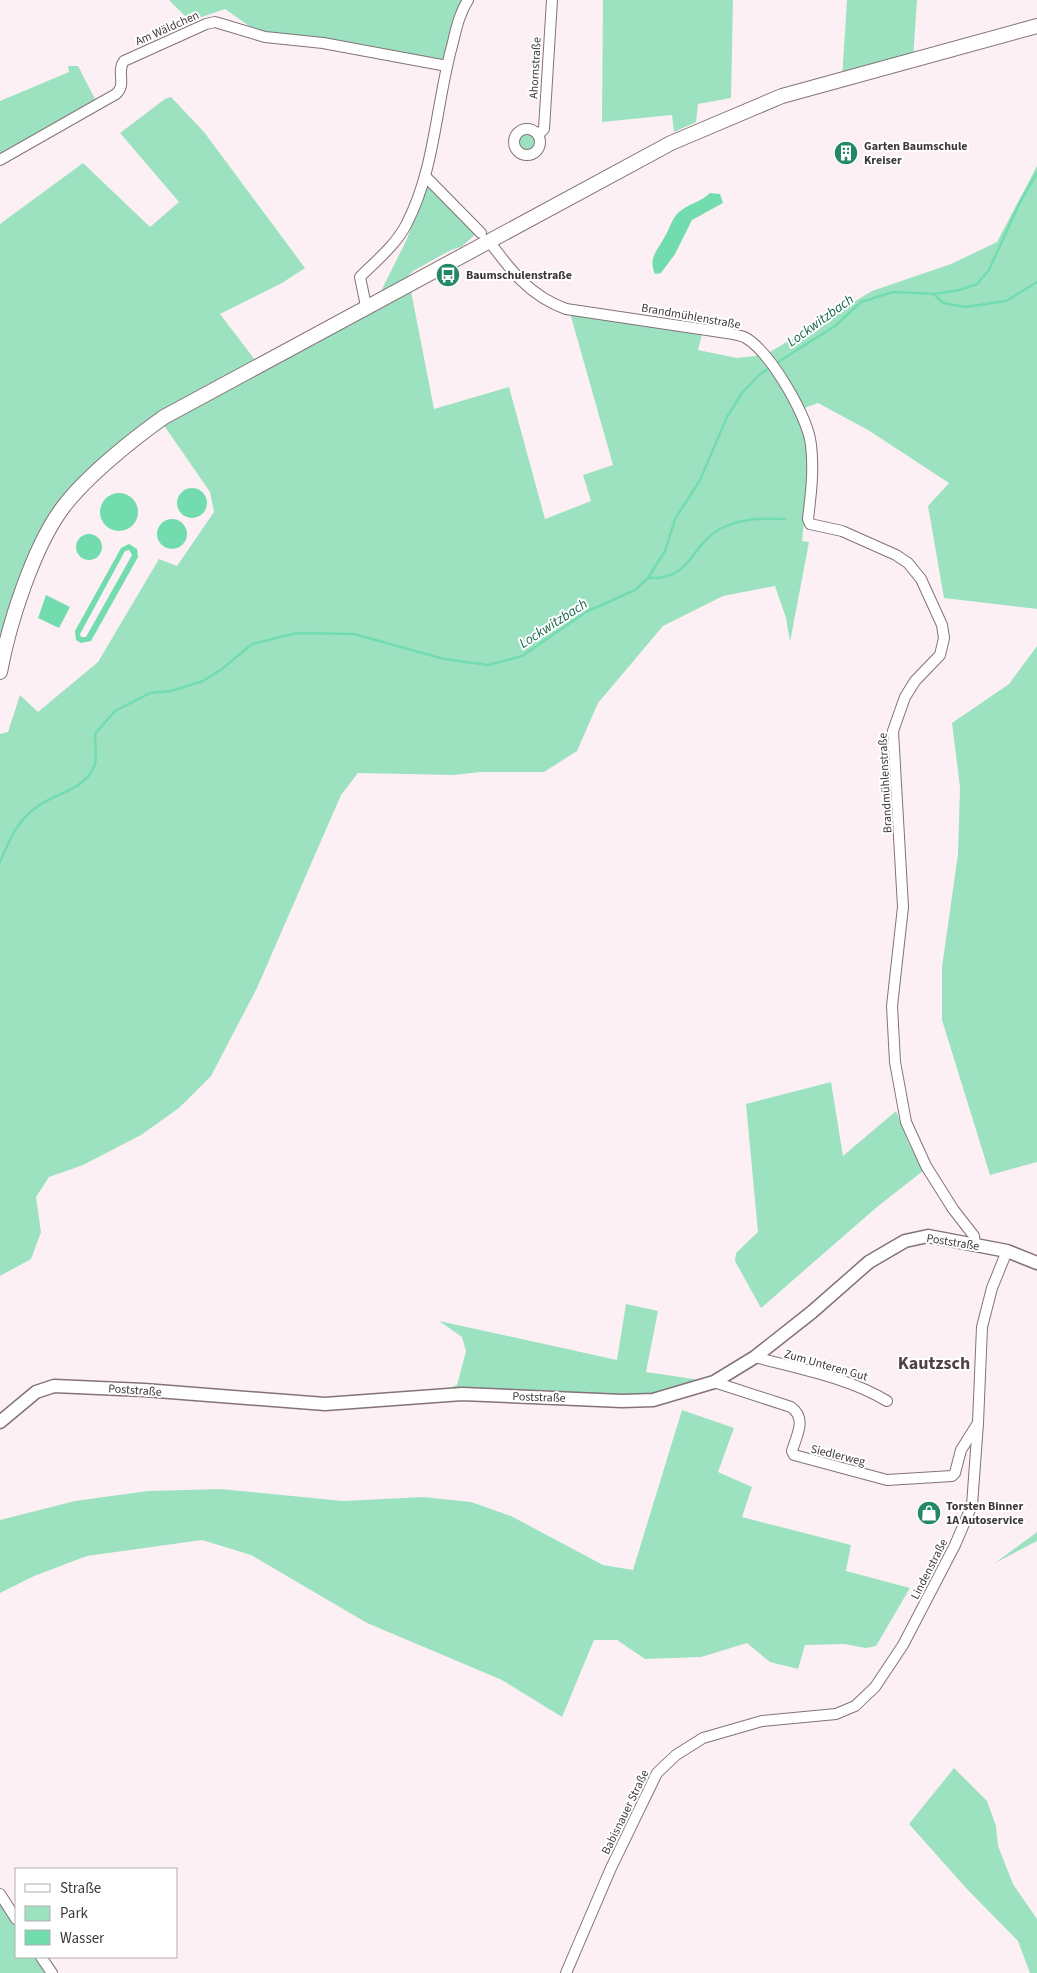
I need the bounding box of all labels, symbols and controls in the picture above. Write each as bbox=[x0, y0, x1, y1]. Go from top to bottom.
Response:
street label: Am Wäldchen bbox=[133, 7, 202, 50]
street label: Ahornstraße bbox=[525, 37, 546, 99]
place label: Garten Baumschule Kreiser bbox=[864, 138, 968, 169]
building icon: Garten Baumschule Kreiser bbox=[833, 140, 859, 166]
bus stop icon: Baumschulenstraße bbox=[435, 262, 461, 288]
place label: Baumschulenstraße bbox=[466, 267, 572, 284]
water label: Lockwitzbach bbox=[783, 290, 858, 352]
street label: Brandmühlenstraße bbox=[640, 299, 742, 334]
water label: Lockwitzbach bbox=[515, 594, 592, 654]
street label: Brandmühlenstraße bbox=[874, 732, 897, 834]
street label: Poststraße bbox=[925, 1230, 981, 1255]
street label: Zum Unteren Gut bbox=[782, 1345, 870, 1386]
district label: Kautzsch bbox=[898, 1351, 970, 1376]
street label: Poststraße bbox=[108, 1380, 162, 1401]
street label: Poststraße bbox=[512, 1388, 566, 1407]
street label: Siedlerweg bbox=[809, 1440, 867, 1470]
place label: Torsten Binner 1A Autoservice bbox=[946, 1498, 1024, 1529]
shop icon: Torsten Binner 1A Autoservice bbox=[916, 1500, 942, 1526]
street label: Lindenstraße bbox=[907, 1536, 952, 1603]
street label: Babisnauer Straße bbox=[598, 1767, 653, 1857]
legend bbox=[15, 1868, 178, 1958]
text: Straße bbox=[60, 1878, 101, 1899]
text: Park bbox=[60, 1903, 89, 1924]
text: Wasser bbox=[60, 1928, 105, 1949]

